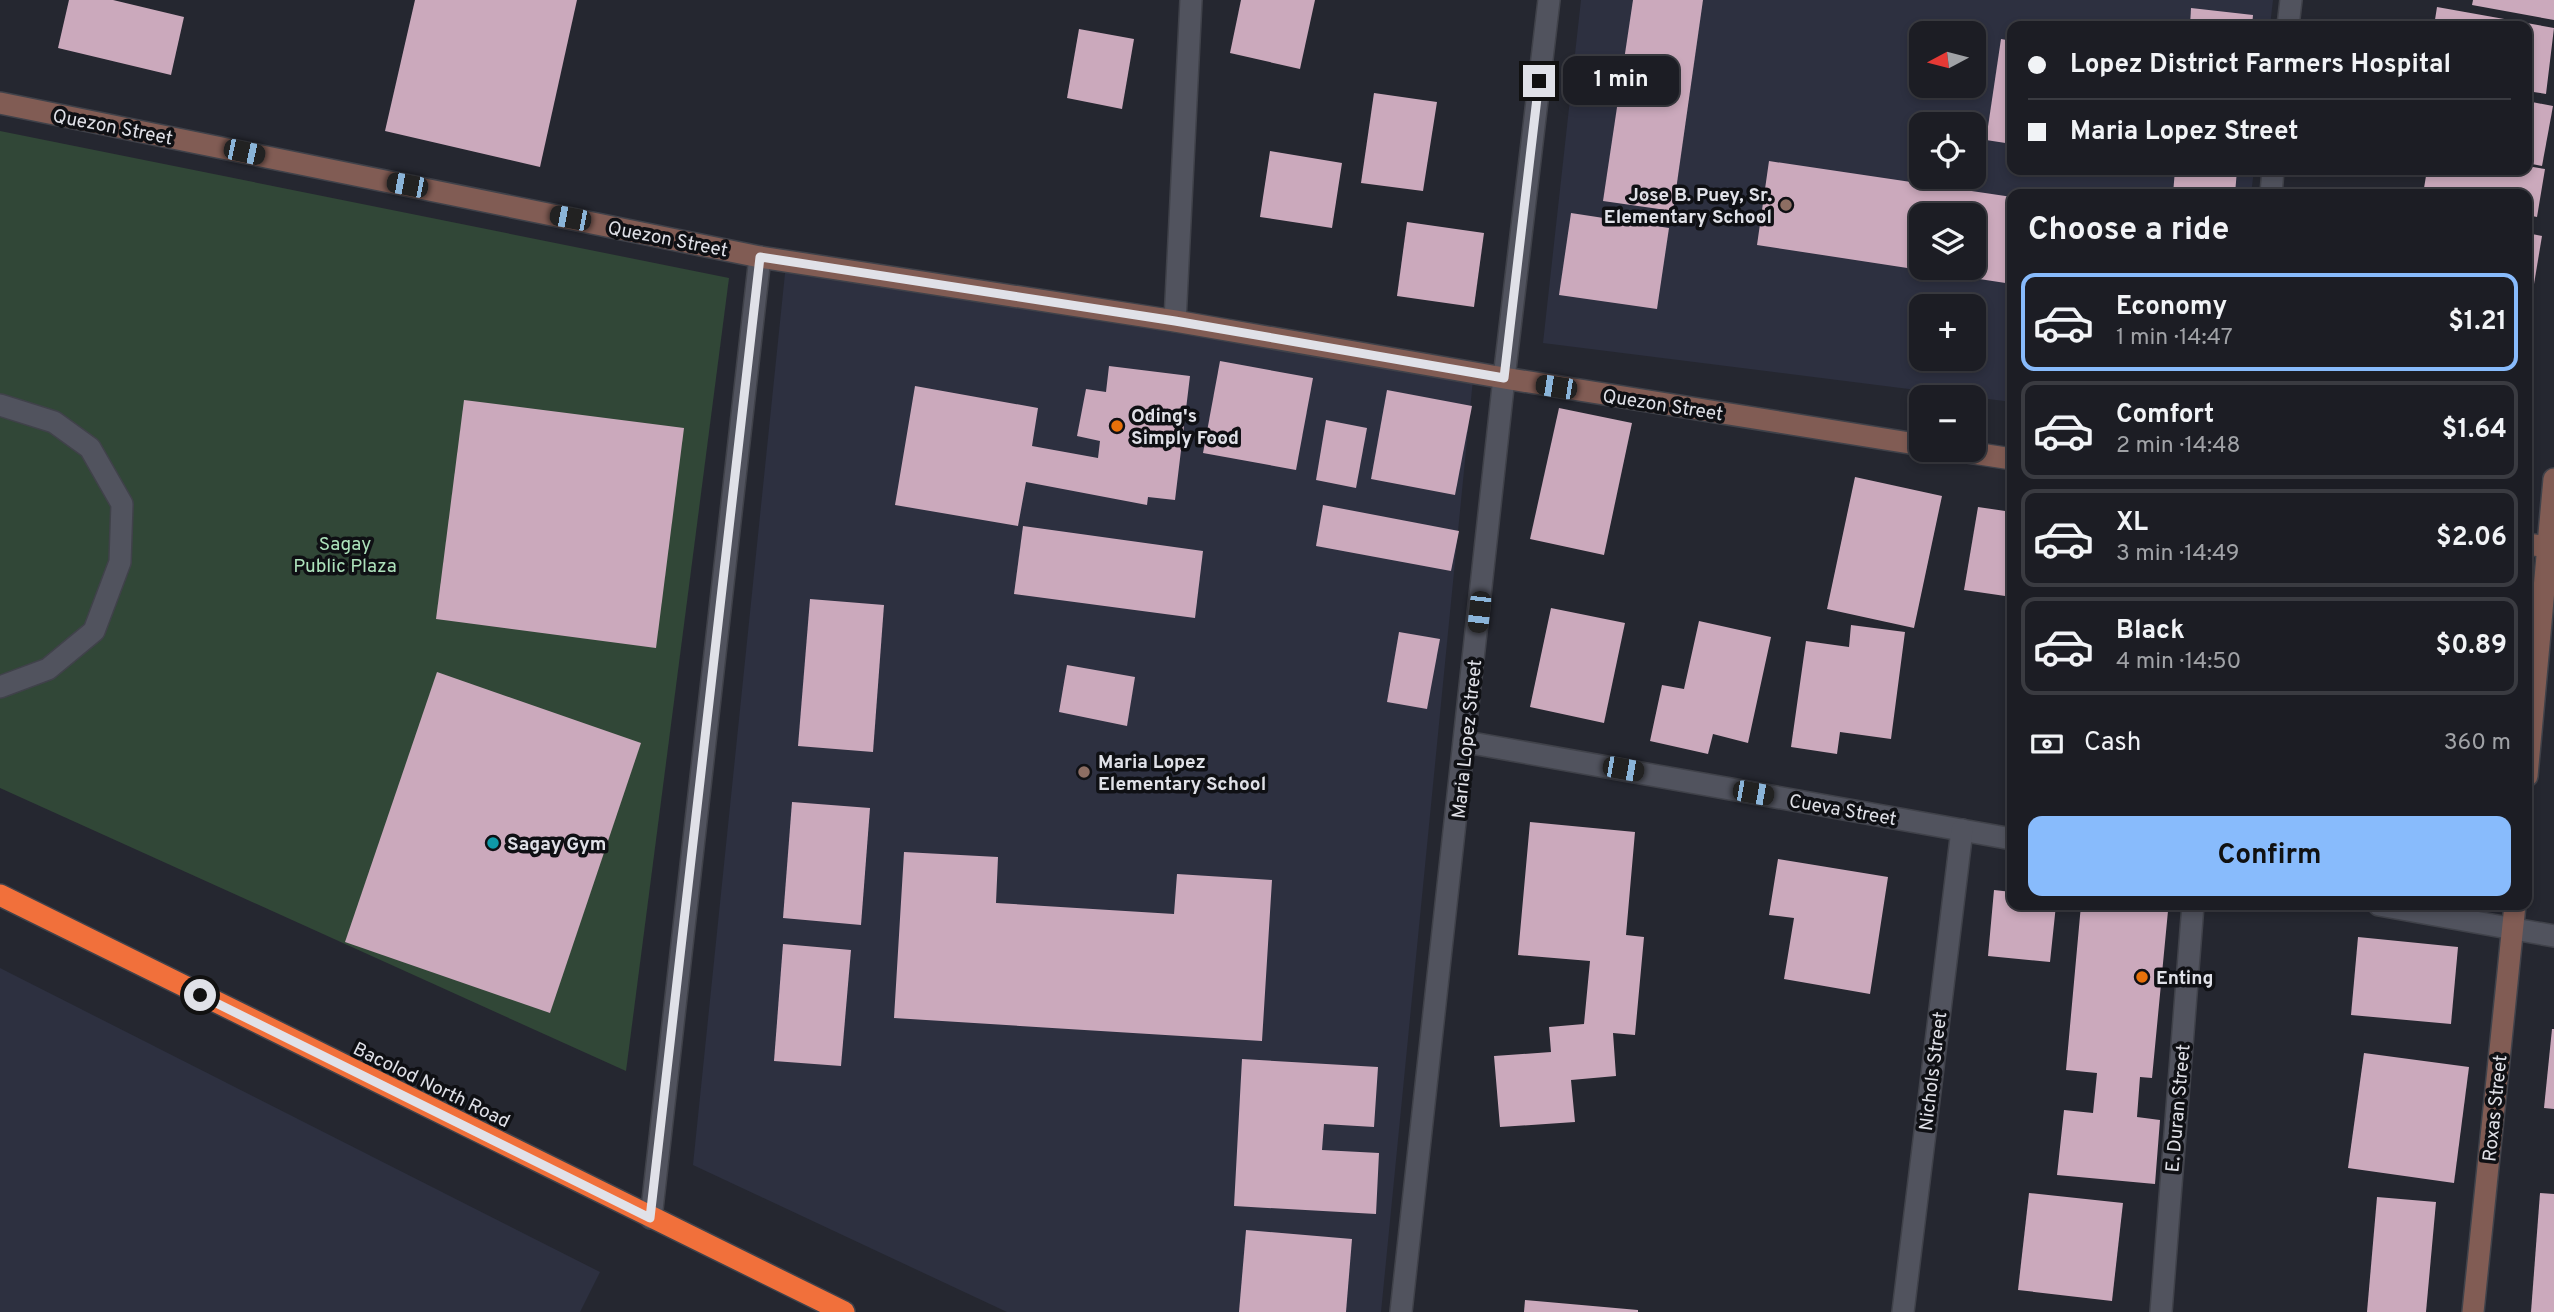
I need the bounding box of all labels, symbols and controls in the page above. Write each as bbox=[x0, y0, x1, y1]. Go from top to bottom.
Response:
north arrow bbox=[1909, 21, 1986, 98]
map controls bbox=[1909, 21, 1986, 462]
text: Lopez District Farmers Hospital bbox=[2070, 49, 2451, 82]
callout: 1 min bbox=[1564, 56, 1679, 106]
route end bbox=[1523, 65, 1555, 97]
text: 1 min bbox=[1593, 66, 1649, 95]
street label: Quezon Street bbox=[51, 105, 175, 151]
button: locate bbox=[1909, 112, 1986, 189]
text: Maria Lopez Street bbox=[2070, 116, 2299, 149]
car bbox=[222, 137, 267, 167]
car bbox=[385, 171, 430, 199]
place label: Jose B. Puey, Sr. Elementary School bbox=[1604, 184, 1772, 230]
marker: Jose B. Puey, Sr. Elementary School bbox=[1778, 197, 1794, 213]
button: layers bbox=[1909, 203, 1986, 280]
car bbox=[548, 204, 593, 232]
text: Choose a ride bbox=[2028, 211, 2229, 251]
street label: Quezon Street bbox=[606, 217, 730, 263]
icon: car bbox=[2032, 291, 2095, 354]
text: Economy bbox=[2116, 291, 2227, 324]
button: + bbox=[1909, 294, 1986, 371]
text: $1.21 bbox=[2448, 306, 2507, 339]
text: 1 min · 14:47 bbox=[2116, 324, 2233, 353]
car bbox=[1534, 373, 1579, 401]
street label: Quezon Street bbox=[1601, 385, 1725, 427]
button: − bbox=[1909, 385, 1986, 462]
icon: car bbox=[2032, 399, 2095, 462]
text: Comfort bbox=[2116, 399, 2214, 432]
place label: Oding's Simply Food bbox=[1131, 405, 1239, 451]
text: $1.64 bbox=[2442, 414, 2507, 447]
marker: Oding's Simply Food bbox=[1109, 418, 1125, 434]
text: 2 min · 14:48 bbox=[2116, 432, 2240, 461]
icon: car bbox=[2032, 507, 2095, 570]
text: XL bbox=[2116, 507, 2148, 540]
text: $2.06 bbox=[2436, 522, 2507, 555]
park label: Sagay Public Plaza bbox=[293, 533, 397, 579]
text: 3 min · 14:49 bbox=[2116, 540, 2240, 569]
car bbox=[1467, 590, 1492, 634]
icon: car bbox=[2032, 615, 2095, 678]
text: Black bbox=[2116, 615, 2185, 648]
text: $0.89 bbox=[2436, 630, 2507, 663]
text: 4 min · 14:50 bbox=[2116, 648, 2241, 677]
street label: Maria Lopez Street bbox=[1448, 658, 1488, 820]
icon: cash bbox=[2028, 725, 2066, 763]
text: Cash bbox=[2084, 727, 2141, 760]
text: 360 m bbox=[2444, 729, 2511, 758]
place label: Maria Lopez Elementary School bbox=[1098, 751, 1266, 797]
car bbox=[1601, 755, 1646, 783]
marker: Maria Lopez Elementary School bbox=[1076, 764, 1092, 780]
car bbox=[1731, 779, 1776, 807]
street label: Cueva Street bbox=[1787, 790, 1898, 832]
button: Confirm bbox=[2028, 816, 2511, 896]
place label: Sagay Gym bbox=[507, 833, 606, 857]
marker: Sagay Gym bbox=[485, 835, 501, 851]
place label: Enting bbox=[2156, 967, 2213, 991]
marker: Enting bbox=[2134, 969, 2150, 985]
route start bbox=[184, 979, 216, 1011]
street label: Nichols Street bbox=[1915, 1010, 1953, 1132]
street label: Bacolod North Road bbox=[349, 1037, 514, 1134]
street label: E. Duran Street bbox=[2161, 1043, 2197, 1173]
street label: Roxas Street bbox=[2478, 1054, 2514, 1163]

